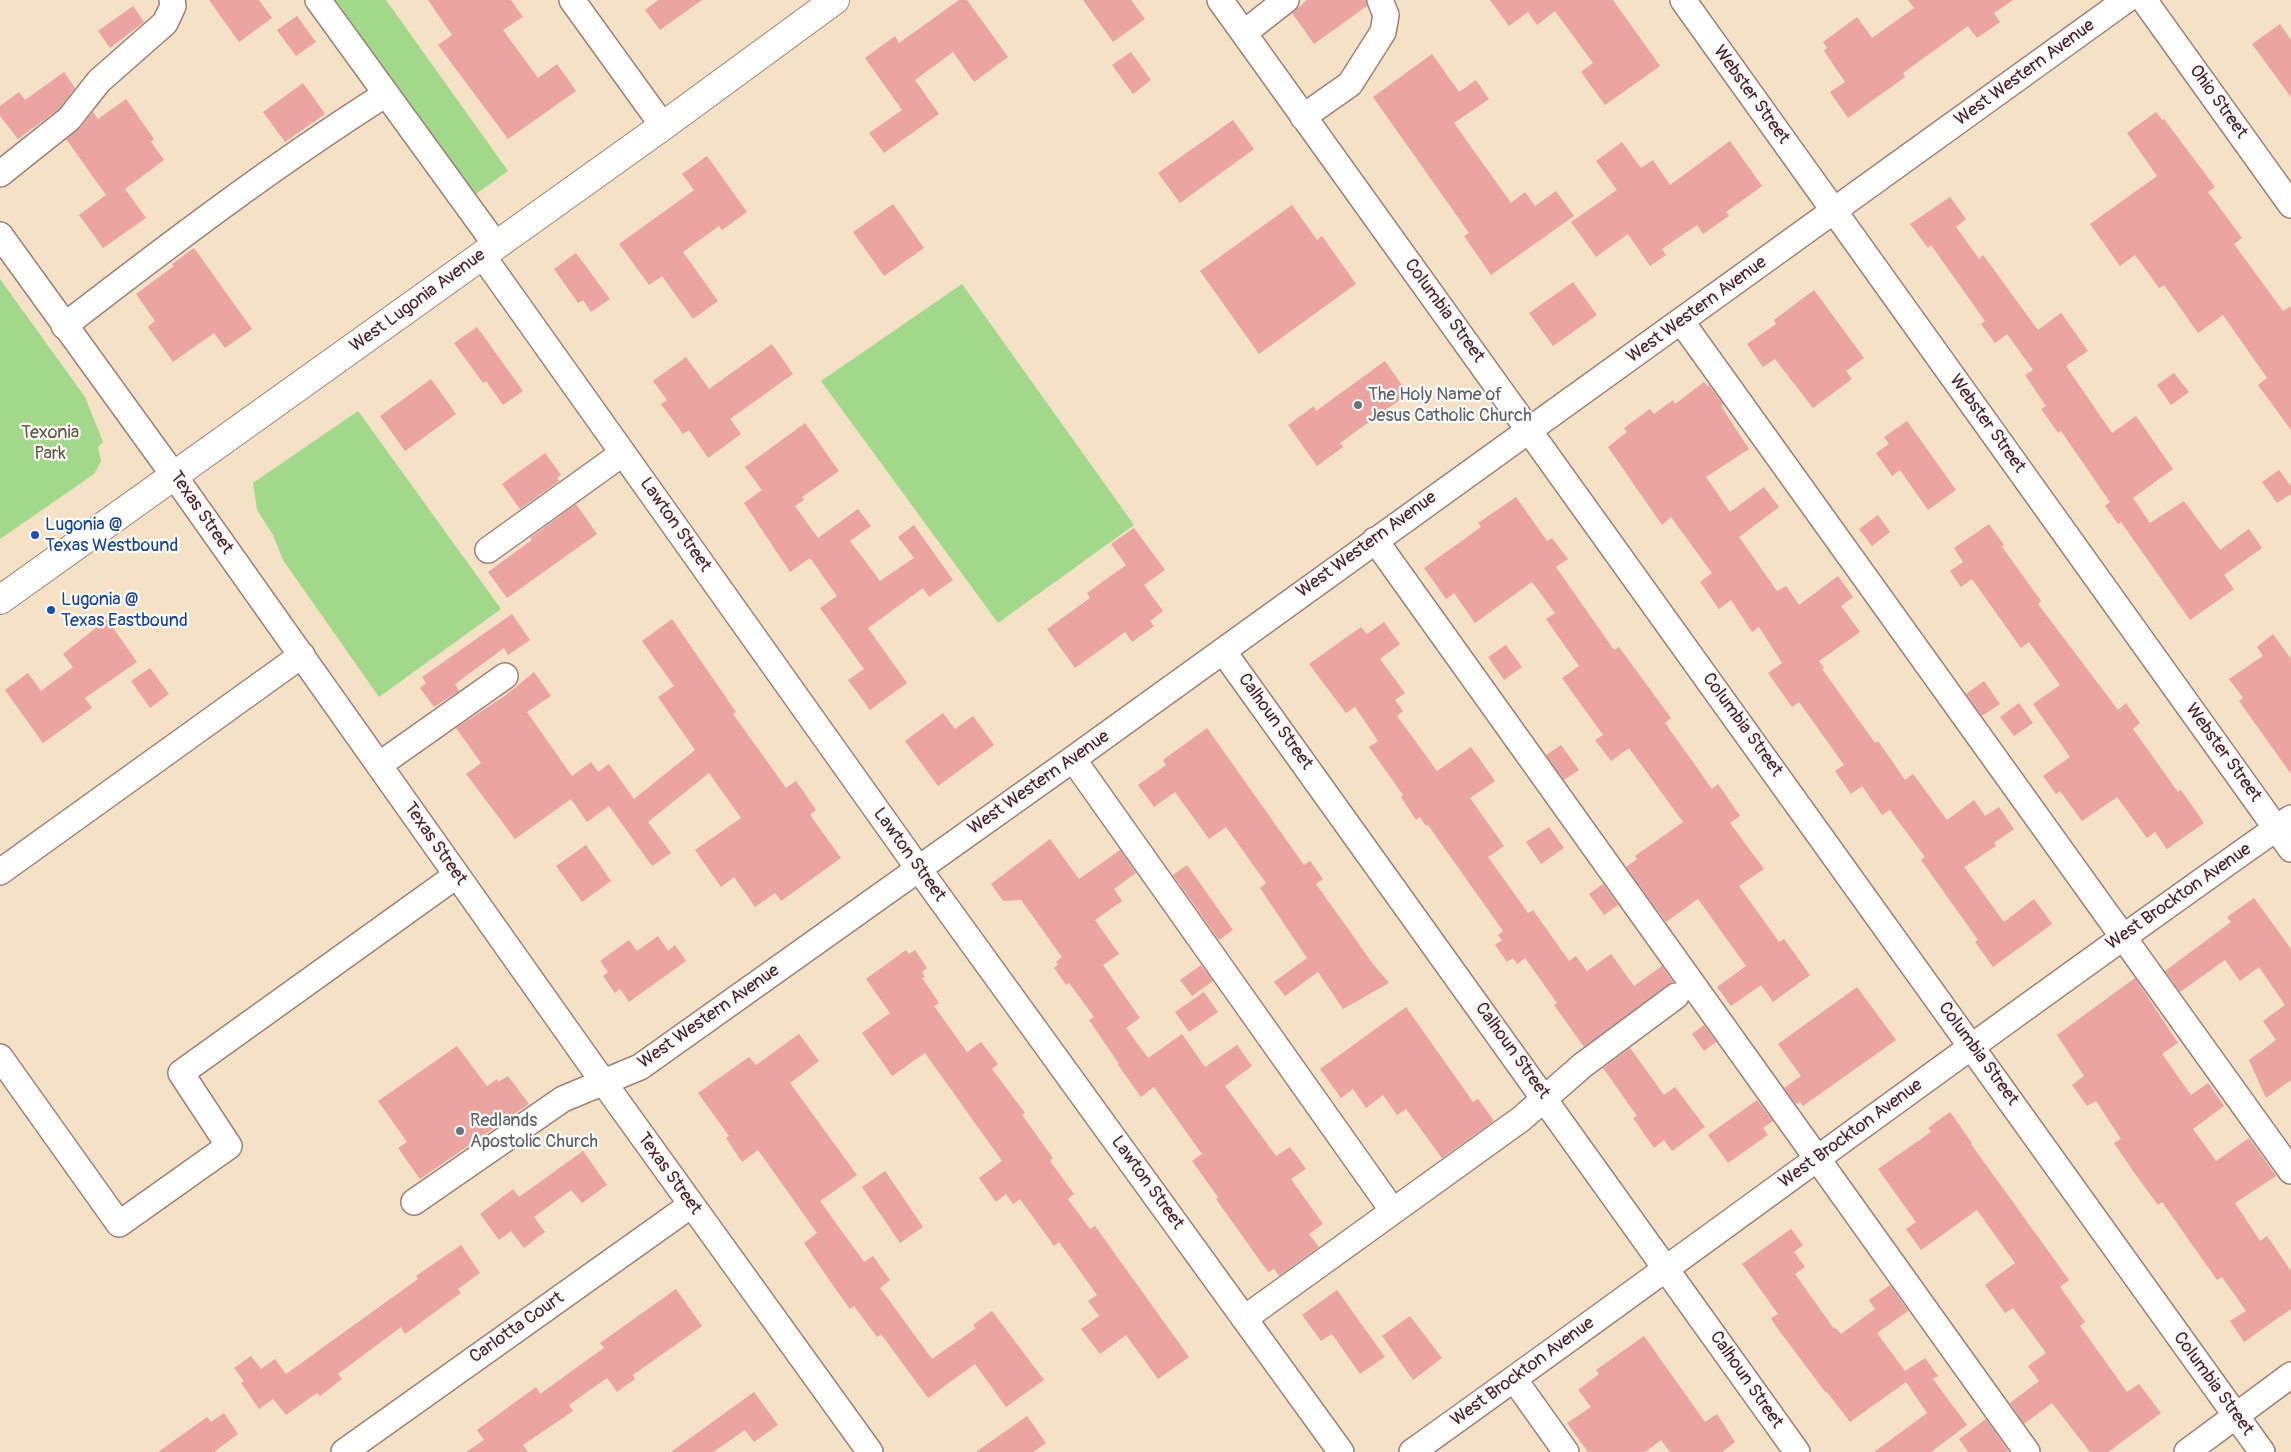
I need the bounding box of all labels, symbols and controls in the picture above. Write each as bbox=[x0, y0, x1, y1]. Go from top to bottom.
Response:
street label: West Western Avenue bbox=[1951, 15, 2099, 131]
street label: Webster Street bbox=[1708, 42, 1794, 148]
street label: Ohio Street bbox=[2184, 61, 2252, 143]
street label: West Lugonia Avenue bbox=[346, 245, 490, 357]
street label: West Western Avenue bbox=[1623, 252, 1771, 368]
street label: Columbia Street bbox=[1399, 255, 1489, 367]
street label: Webster Street bbox=[1944, 371, 2030, 477]
place label: The Holy Name of Jesus Catholic Church bbox=[1368, 384, 1532, 426]
marker: The Holy Name of Jesus Catholic Church bbox=[1352, 399, 1364, 411]
park label: Texonia Park bbox=[21, 422, 79, 464]
street label: Texas Street bbox=[165, 468, 237, 558]
street label: Lawton Street bbox=[635, 474, 715, 576]
street label: West Western Avenue bbox=[1293, 487, 1441, 603]
place label: Lugonia @ Texas Westbound bbox=[45, 514, 178, 556]
marker: Lugonia @ Texas Westbound bbox=[29, 529, 41, 541]
place label: Lugonia @ Texas Eastbound bbox=[61, 589, 188, 632]
marker: Lugonia @ Texas Eastbound bbox=[45, 604, 57, 616]
street label: Columbia Street bbox=[1697, 669, 1787, 781]
street label: Calhoun Street bbox=[1233, 670, 1317, 774]
street label: Webster Street bbox=[2180, 700, 2266, 806]
street label: West Western Avenue bbox=[964, 726, 1114, 840]
street label: Texas Street bbox=[399, 799, 471, 889]
street label: Lawton Street bbox=[868, 804, 950, 906]
street label: West Brockton Avenue bbox=[2102, 839, 2256, 955]
street label: West Western Avenue bbox=[634, 960, 784, 1074]
street label: Columbia Street bbox=[1933, 998, 2023, 1110]
street label: Calhoun Street bbox=[1470, 999, 1554, 1103]
street label: West Brockton Avenue bbox=[1775, 1075, 1927, 1193]
place label: Redlands Apostolic Church bbox=[470, 1110, 598, 1152]
marker: Redlands Apostolic Church bbox=[454, 1125, 466, 1137]
street label: Texas Street bbox=[632, 1129, 706, 1219]
street label: Lawton Street bbox=[1106, 1132, 1188, 1234]
street label: Carlotta Court bbox=[466, 1288, 568, 1368]
street label: West Brockton Avenue bbox=[1447, 1313, 1599, 1431]
street label: Calhoun Street bbox=[1705, 1327, 1787, 1433]
street label: Columbia Street bbox=[2168, 1328, 2258, 1440]

